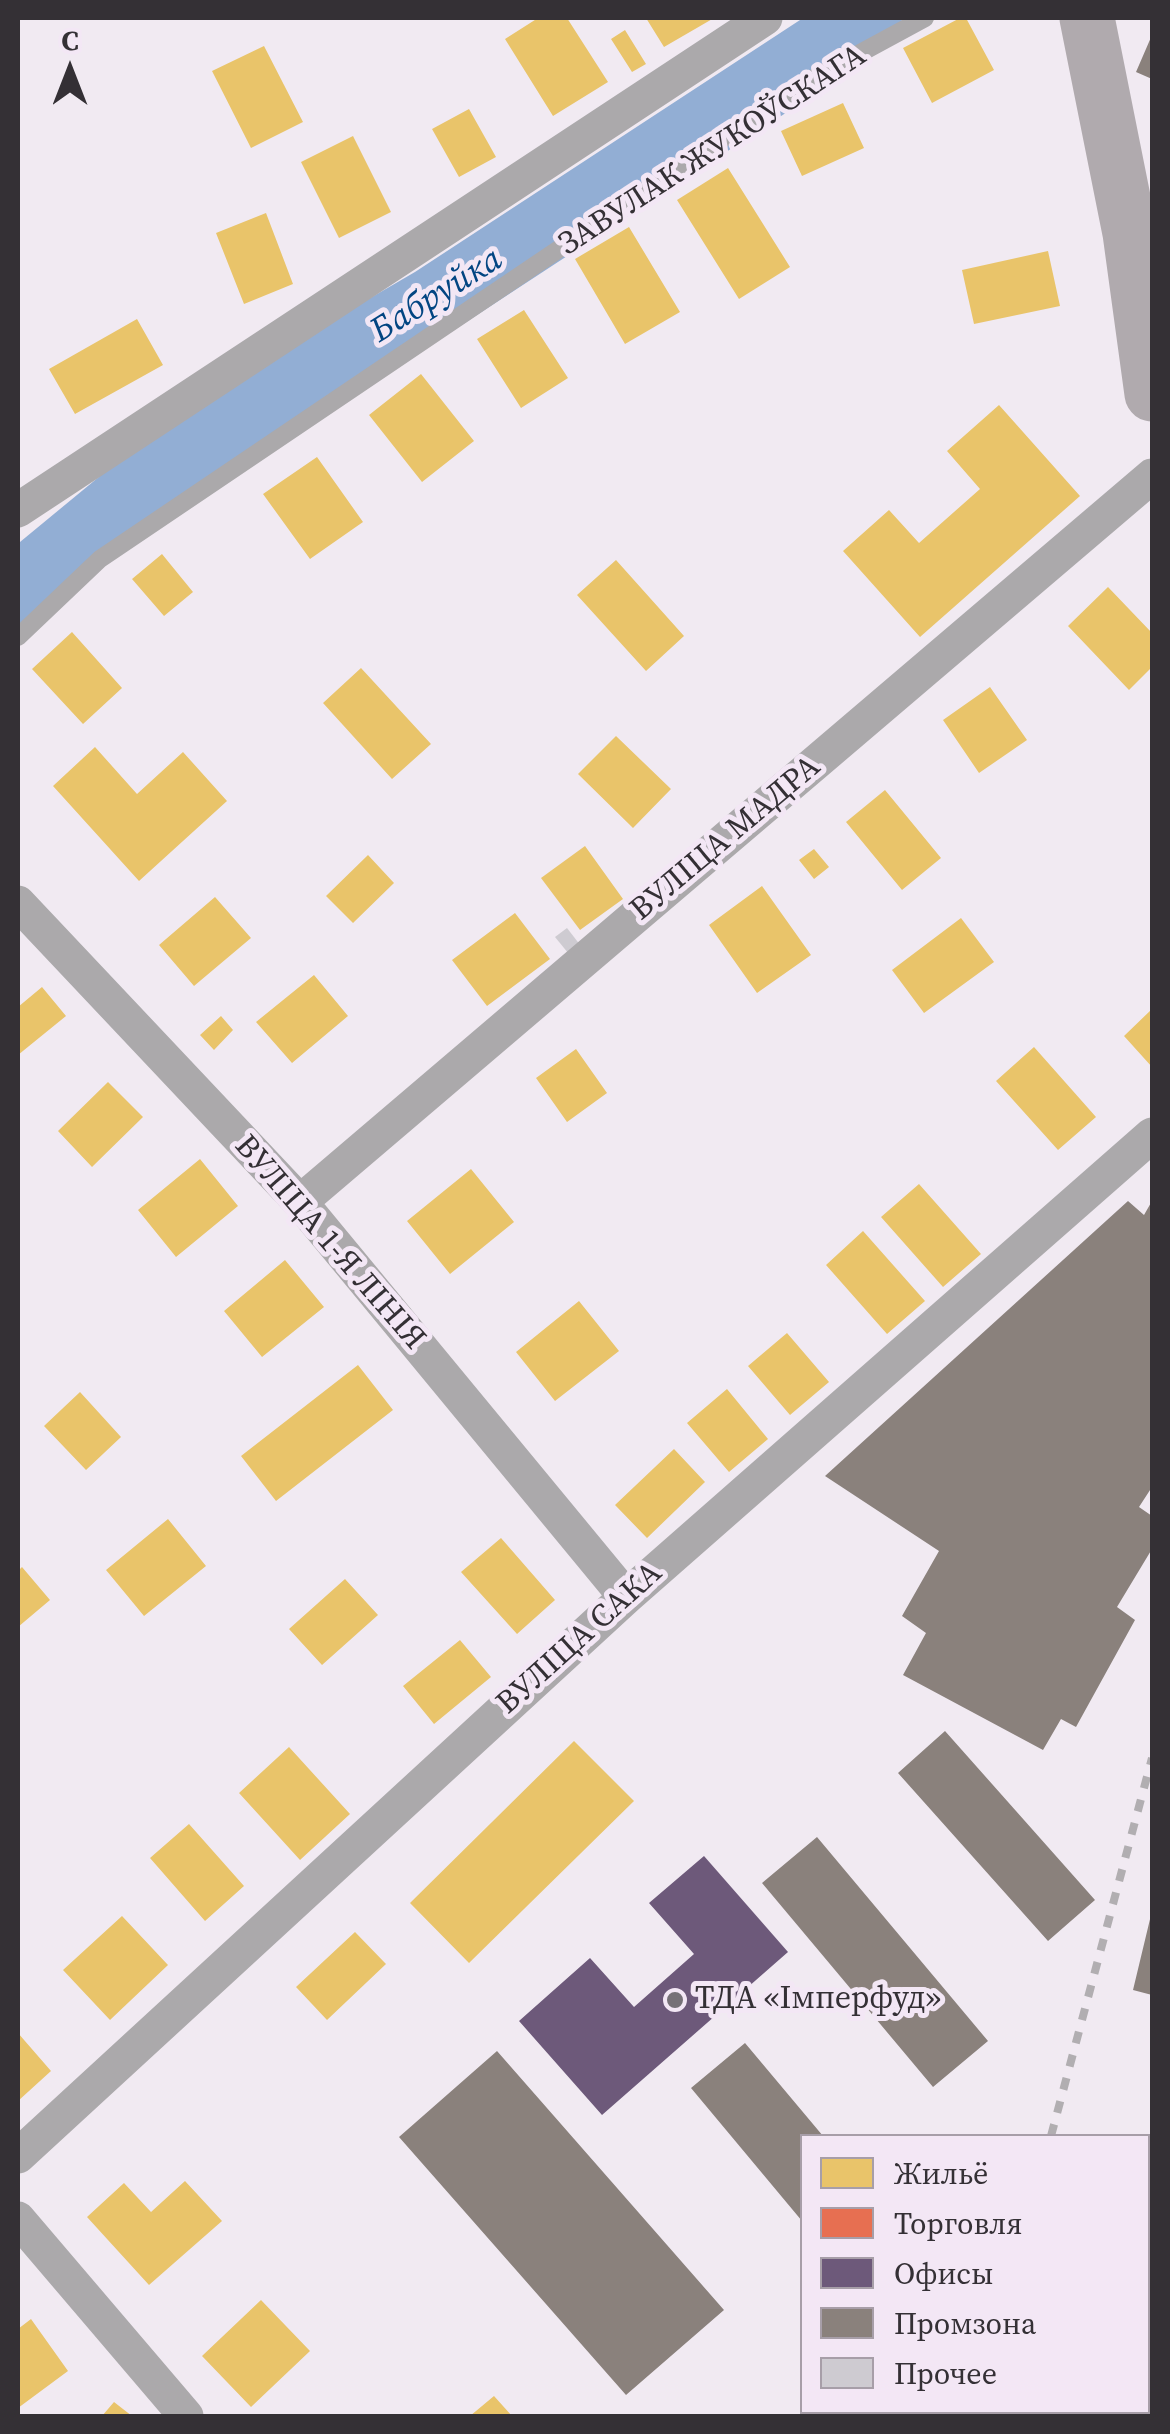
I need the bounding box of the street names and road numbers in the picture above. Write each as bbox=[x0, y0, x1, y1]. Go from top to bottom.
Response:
street label: ЗАВУЛАК ЖУКОЎСКАГА bbox=[552, 37, 874, 265]
street label: ВУЛІЦА МАДРА bbox=[623, 748, 829, 930]
street label: ВУЛІЦА 1-Я ЛІНІЯ bbox=[225, 1128, 433, 1358]
street label: ВУЛІЦА САКА bbox=[489, 1555, 671, 1723]

